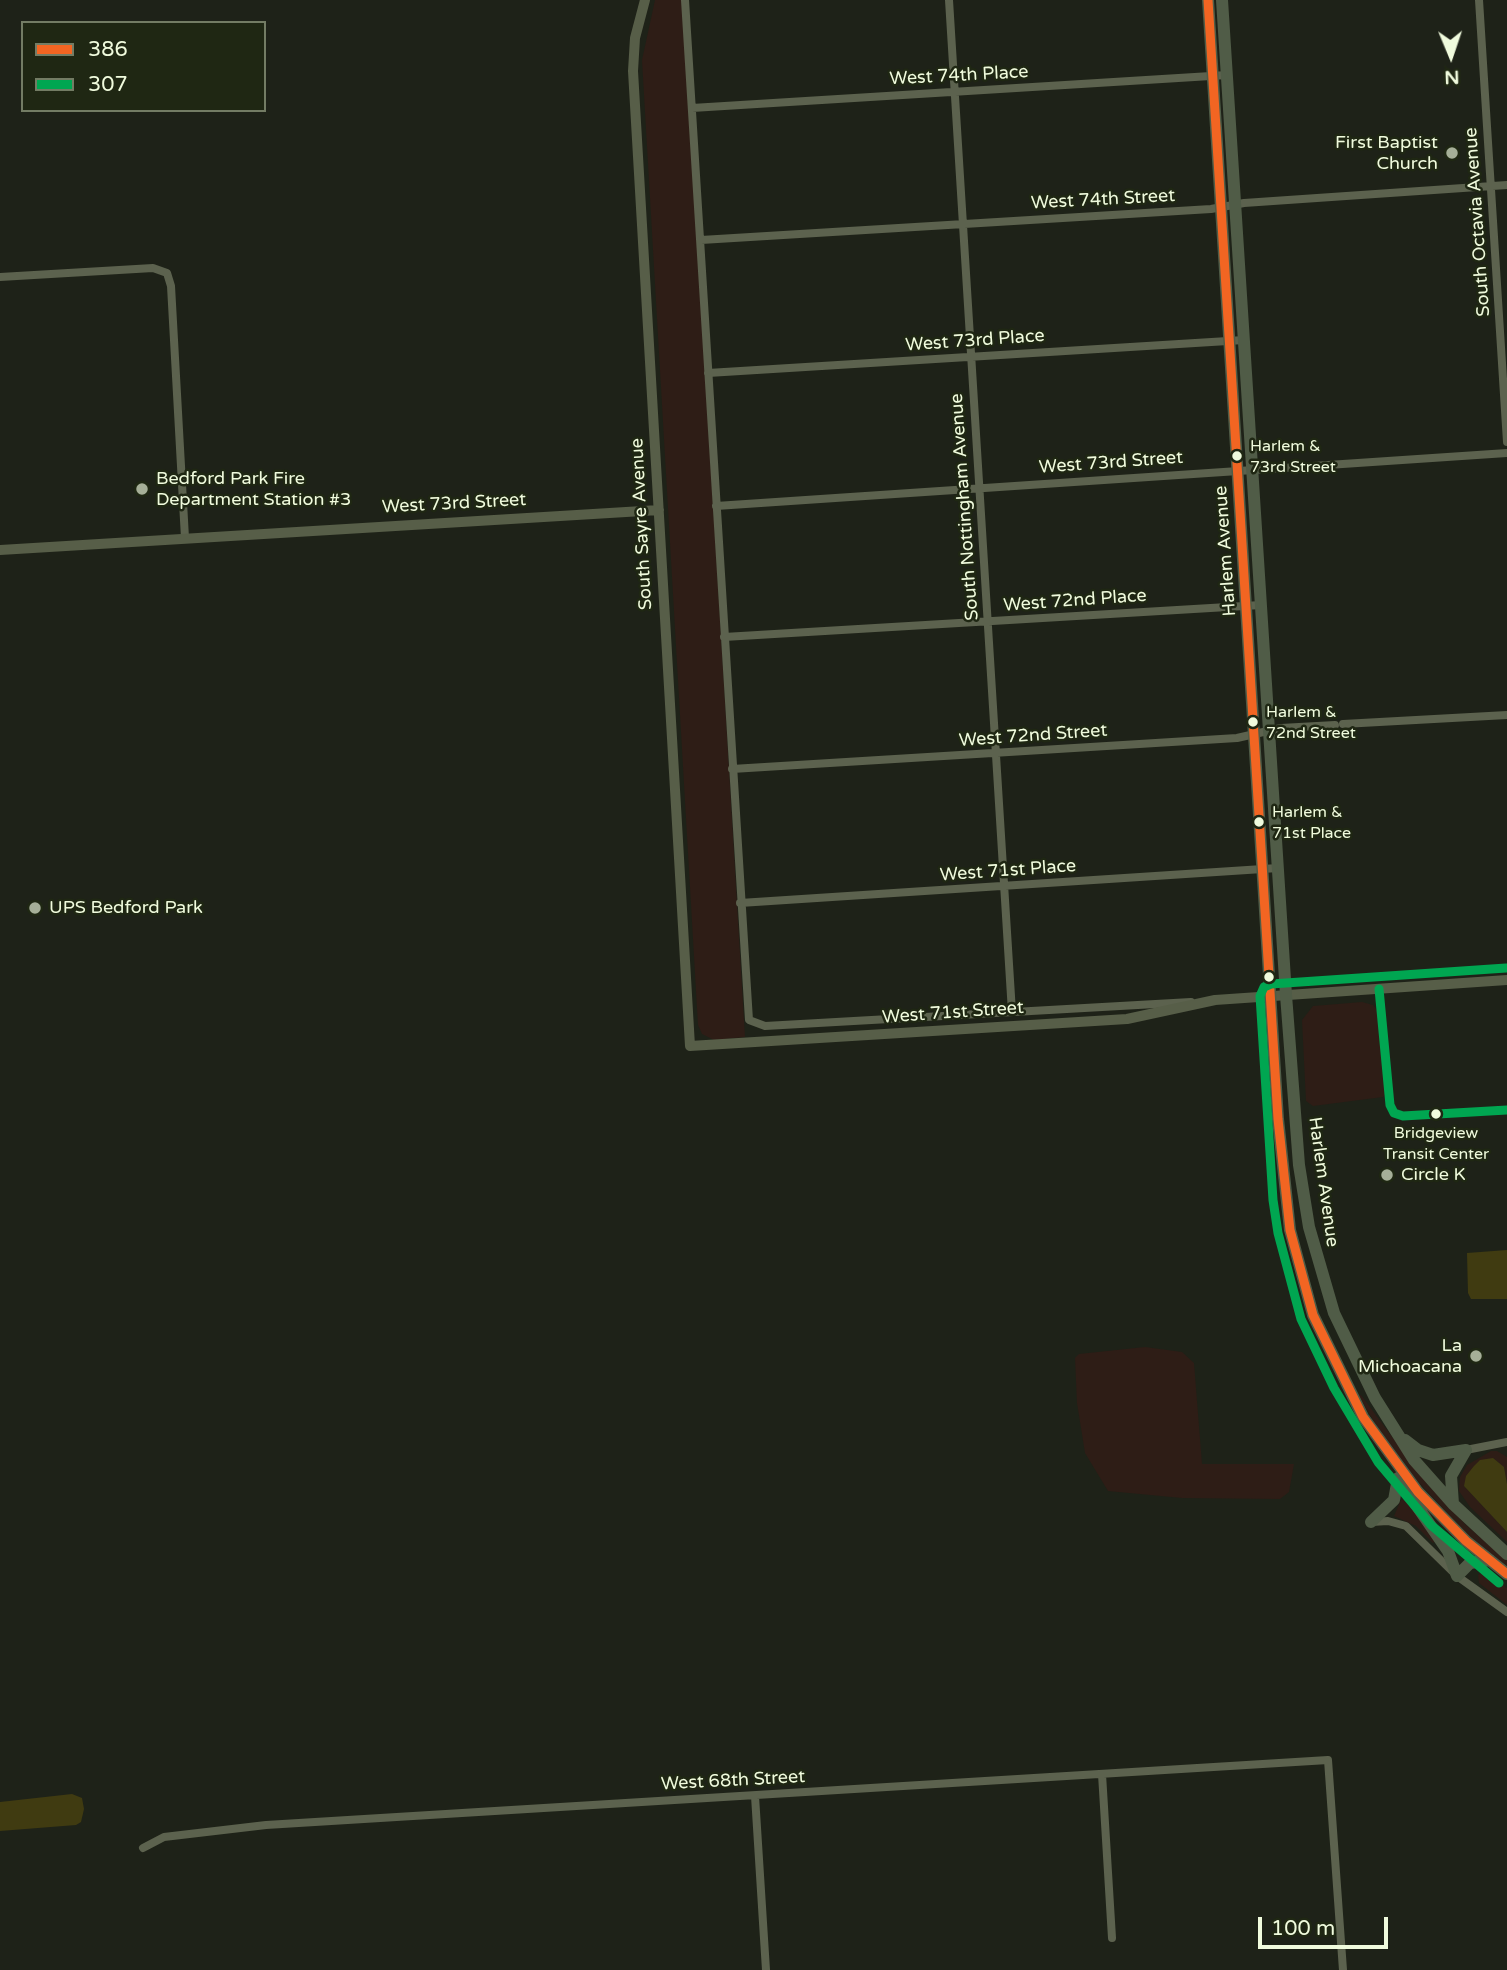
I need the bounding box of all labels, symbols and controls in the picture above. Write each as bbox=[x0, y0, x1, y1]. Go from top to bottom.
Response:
legend bbox=[21, 21, 266, 112]
north arrow bbox=[1416, 21, 1486, 91]
text: 386 bbox=[88, 37, 128, 62]
street label: West 74th Place bbox=[889, 62, 1029, 90]
text: N bbox=[1444, 66, 1460, 88]
text: 307 bbox=[88, 72, 128, 97]
street label: South Octavia Avenue bbox=[1461, 127, 1495, 317]
place label: First Baptist Church bbox=[1335, 132, 1438, 174]
marker: First Baptist Church bbox=[1444, 145, 1460, 161]
street label: West 74th Street bbox=[1030, 185, 1176, 215]
street label: West 73rd Place bbox=[905, 325, 1045, 357]
street label: South Nottingham Avenue bbox=[946, 393, 984, 621]
street label: South Sayre Avenue bbox=[627, 437, 657, 611]
place label: Harlem & 73rd Street bbox=[1250, 437, 1336, 475]
street label: West 73rd Street bbox=[1038, 447, 1184, 479]
marker: Harlem & 73rd Street bbox=[1230, 449, 1244, 463]
place label: Bedford Park Fire Department Station #3 bbox=[156, 468, 351, 510]
marker: Bedford Park Fire Department Station #3 bbox=[134, 481, 150, 497]
street label: Harlem Avenue bbox=[1211, 485, 1241, 617]
street label: West 73rd Street bbox=[381, 489, 527, 519]
street label: West 72nd Place bbox=[1003, 585, 1147, 617]
place label: Harlem & 72nd Street bbox=[1266, 703, 1356, 741]
marker: Harlem & 72nd Street bbox=[1246, 715, 1260, 729]
street label: West 72nd Street bbox=[958, 720, 1108, 752]
place label: Harlem & 71st Place bbox=[1272, 803, 1351, 841]
marker: Harlem & 71st Place bbox=[1252, 815, 1266, 829]
street label: West 71st Place bbox=[939, 855, 1077, 887]
place label: UPS Bedford Park bbox=[49, 897, 203, 919]
marker: UPS Bedford Park bbox=[27, 900, 43, 916]
unlabelled marker bbox=[1262, 970, 1276, 984]
street label: West 71st Street bbox=[881, 997, 1025, 1029]
marker: Bridgeview Transit Center bbox=[1429, 1107, 1443, 1121]
street label: Harlem Avenue bbox=[1303, 1116, 1343, 1248]
place label: Bridgeview Transit Center bbox=[1383, 1124, 1489, 1162]
place label: Circle K bbox=[1401, 1164, 1466, 1186]
marker: Circle K bbox=[1379, 1167, 1395, 1183]
place label: La Michoacana bbox=[1358, 1335, 1462, 1378]
marker: La Michoacana bbox=[1468, 1348, 1484, 1364]
street label: West 68th Street bbox=[660, 1766, 806, 1796]
scale bar bbox=[1262, 1904, 1392, 1948]
text: 100 m bbox=[1271, 1916, 1335, 1941]

